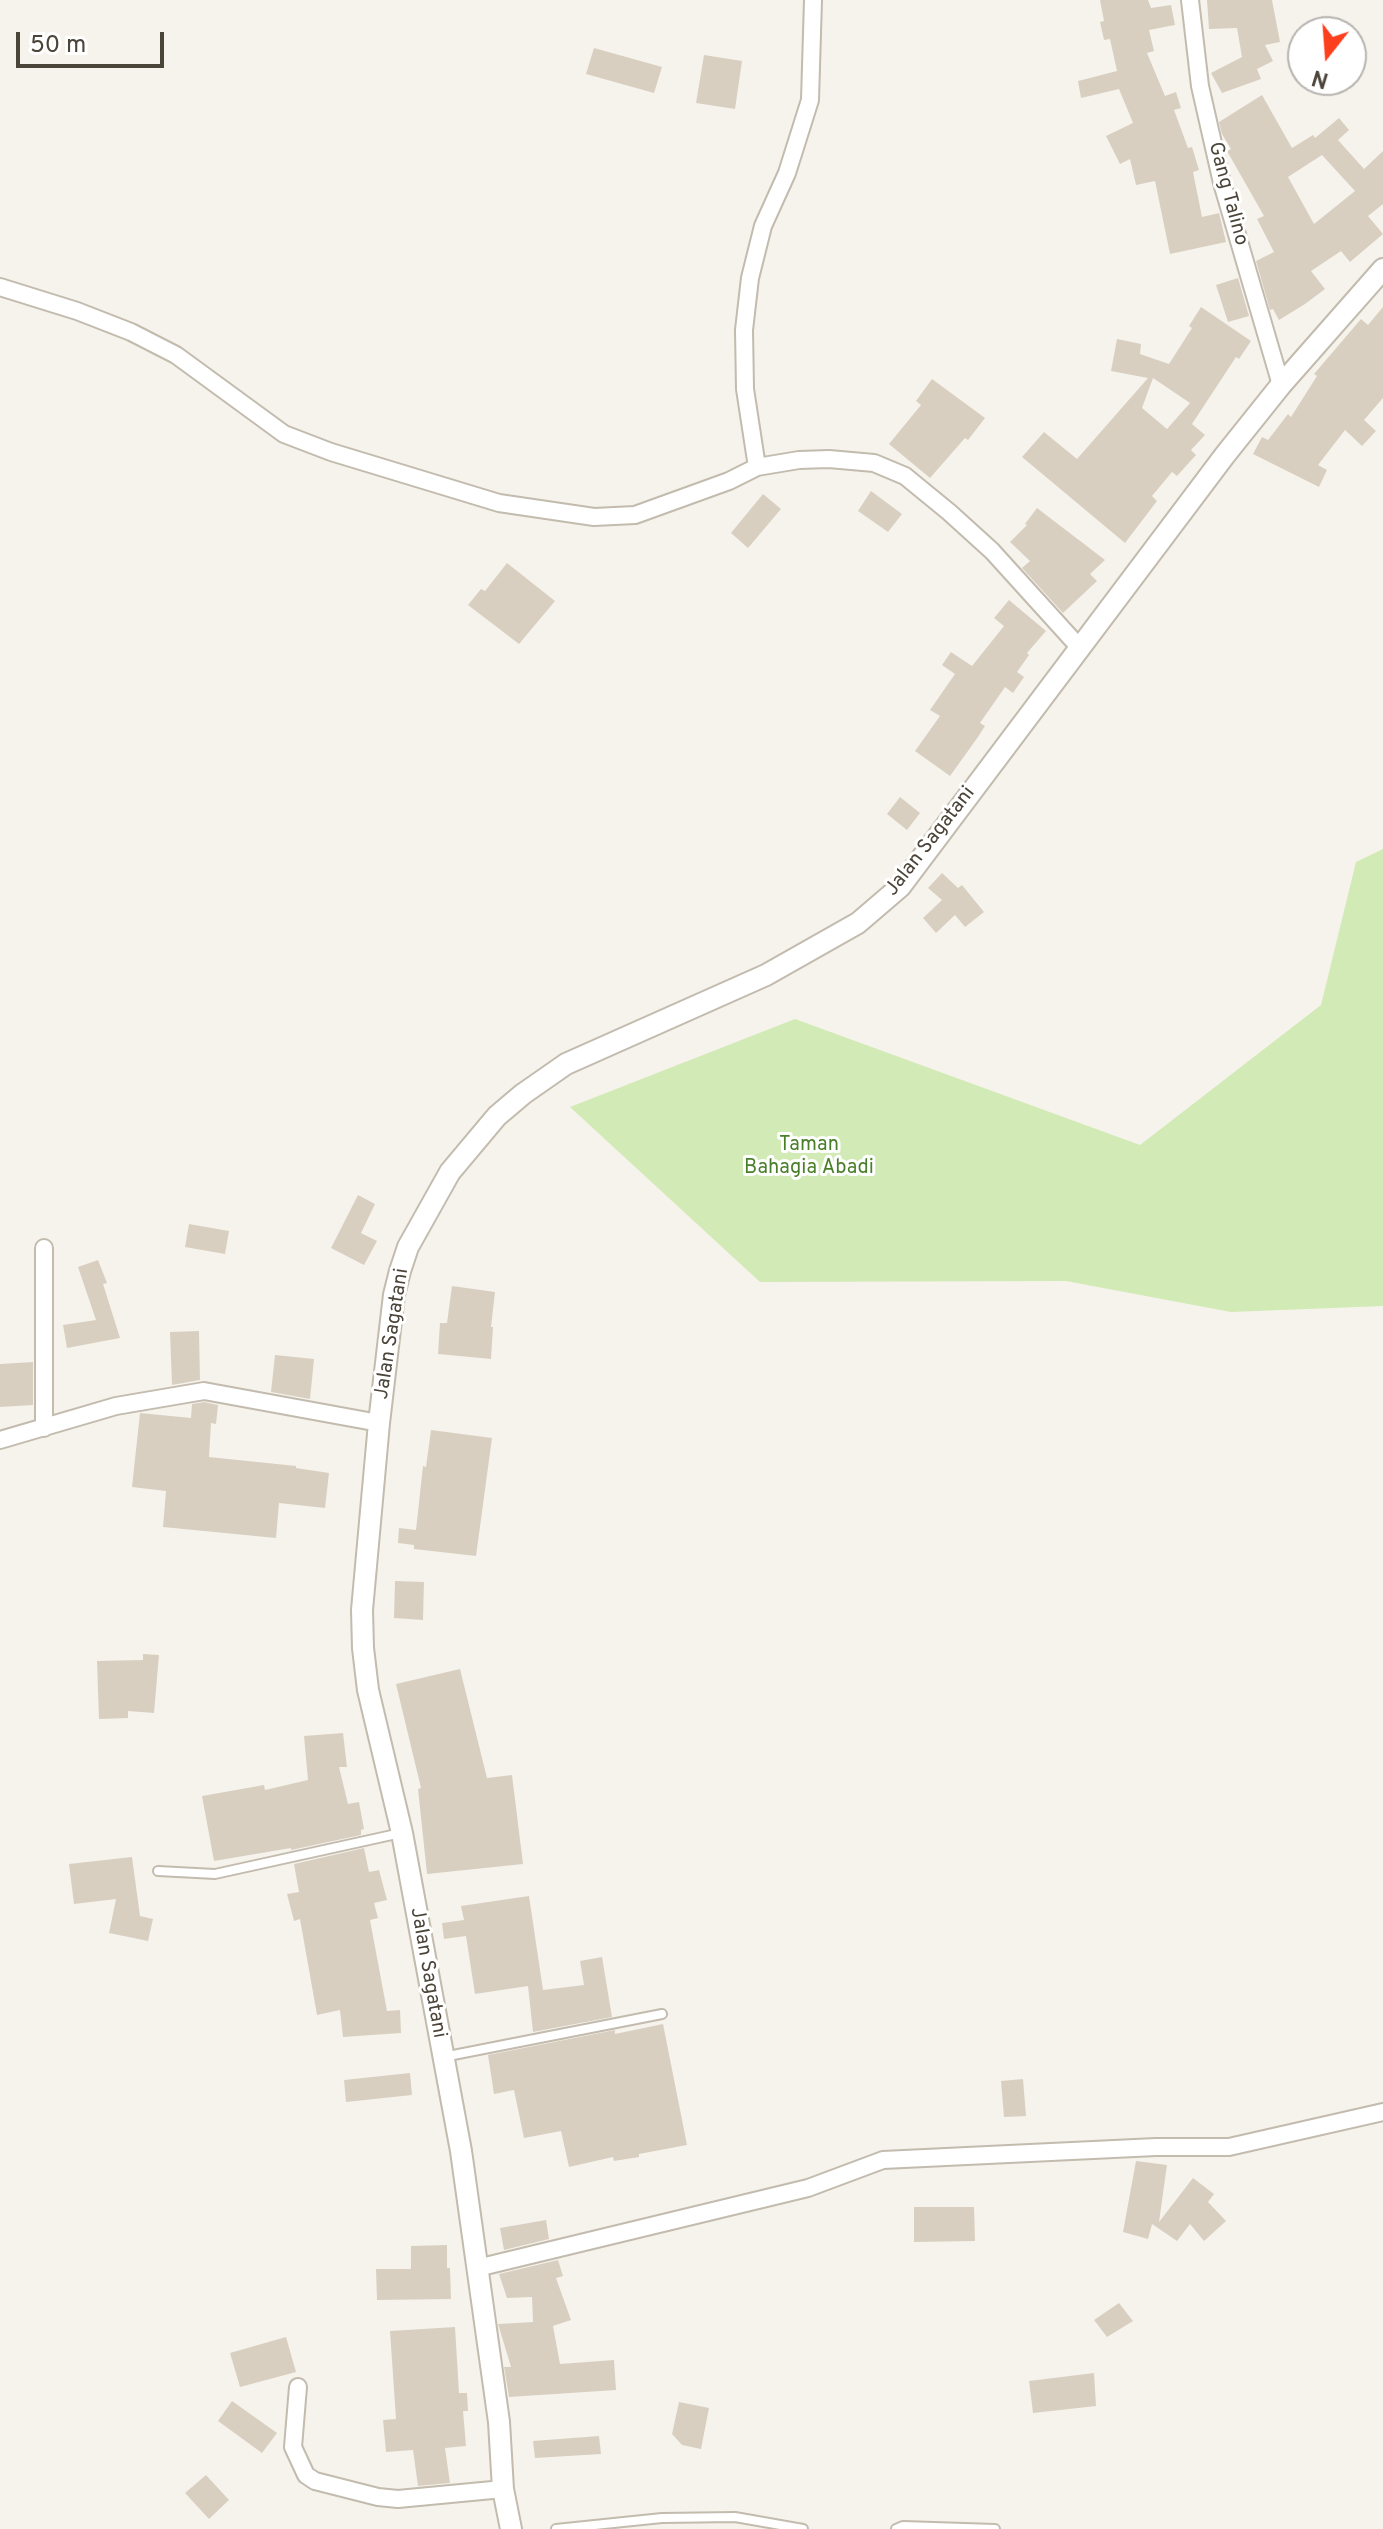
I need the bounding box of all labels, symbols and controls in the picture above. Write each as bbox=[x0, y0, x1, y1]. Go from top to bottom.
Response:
scale bar bbox=[20, 16, 168, 66]
north arrow bbox=[1287, 16, 1367, 96]
text: 50 m bbox=[30, 31, 86, 61]
text: N bbox=[1309, 62, 1332, 93]
street label: Gang Talino bbox=[1202, 140, 1252, 248]
street label: Jalan Sagatani bbox=[881, 782, 981, 902]
park label: Taman Bahagia Abadi bbox=[744, 1134, 874, 1181]
street label: Jalan Sagatani bbox=[371, 1267, 415, 1401]
street label: Jalan Sagatani bbox=[404, 1906, 450, 2040]

